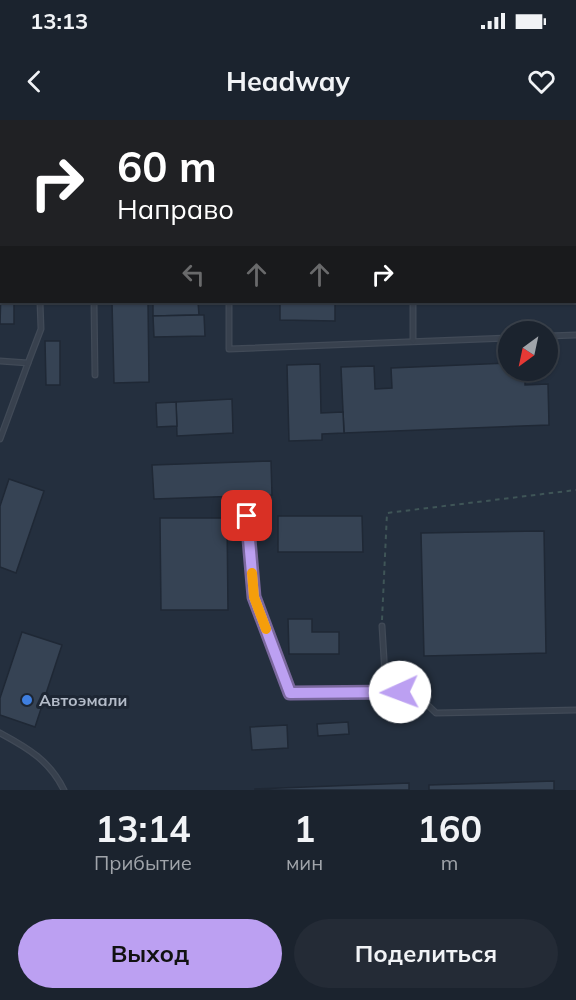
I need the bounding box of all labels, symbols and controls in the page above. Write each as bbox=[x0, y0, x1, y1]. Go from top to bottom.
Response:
text: 13:13 bbox=[30, 7, 88, 35]
text: Headway bbox=[226, 64, 350, 98]
icon: back bbox=[18, 65, 51, 98]
icon: heart bbox=[525, 65, 558, 98]
text: 60 m bbox=[117, 140, 217, 193]
icon: right bbox=[18, 144, 96, 222]
text: Направо bbox=[117, 192, 234, 226]
icon: left bbox=[177, 258, 210, 291]
icon: ahead bbox=[240, 258, 273, 291]
icon: ahead bbox=[303, 258, 336, 291]
icon: right bbox=[366, 258, 399, 291]
north arrow bbox=[498, 321, 558, 381]
map controls bbox=[498, 321, 558, 381]
pin bbox=[221, 490, 272, 541]
icon: arrive bbox=[230, 499, 263, 532]
position arrow bbox=[368, 660, 432, 724]
place label: Автоэмали bbox=[39, 690, 127, 710]
marker: Автоэмали bbox=[20, 693, 34, 707]
text: 13:14 bbox=[95, 806, 191, 851]
text: 1 bbox=[294, 806, 315, 851]
text: 160 bbox=[417, 806, 482, 851]
text: Прибытие bbox=[94, 850, 192, 875]
text: мин bbox=[286, 850, 323, 875]
text: m bbox=[441, 850, 458, 875]
button: Выход bbox=[18, 919, 282, 988]
button: Поделиться bbox=[294, 919, 558, 988]

